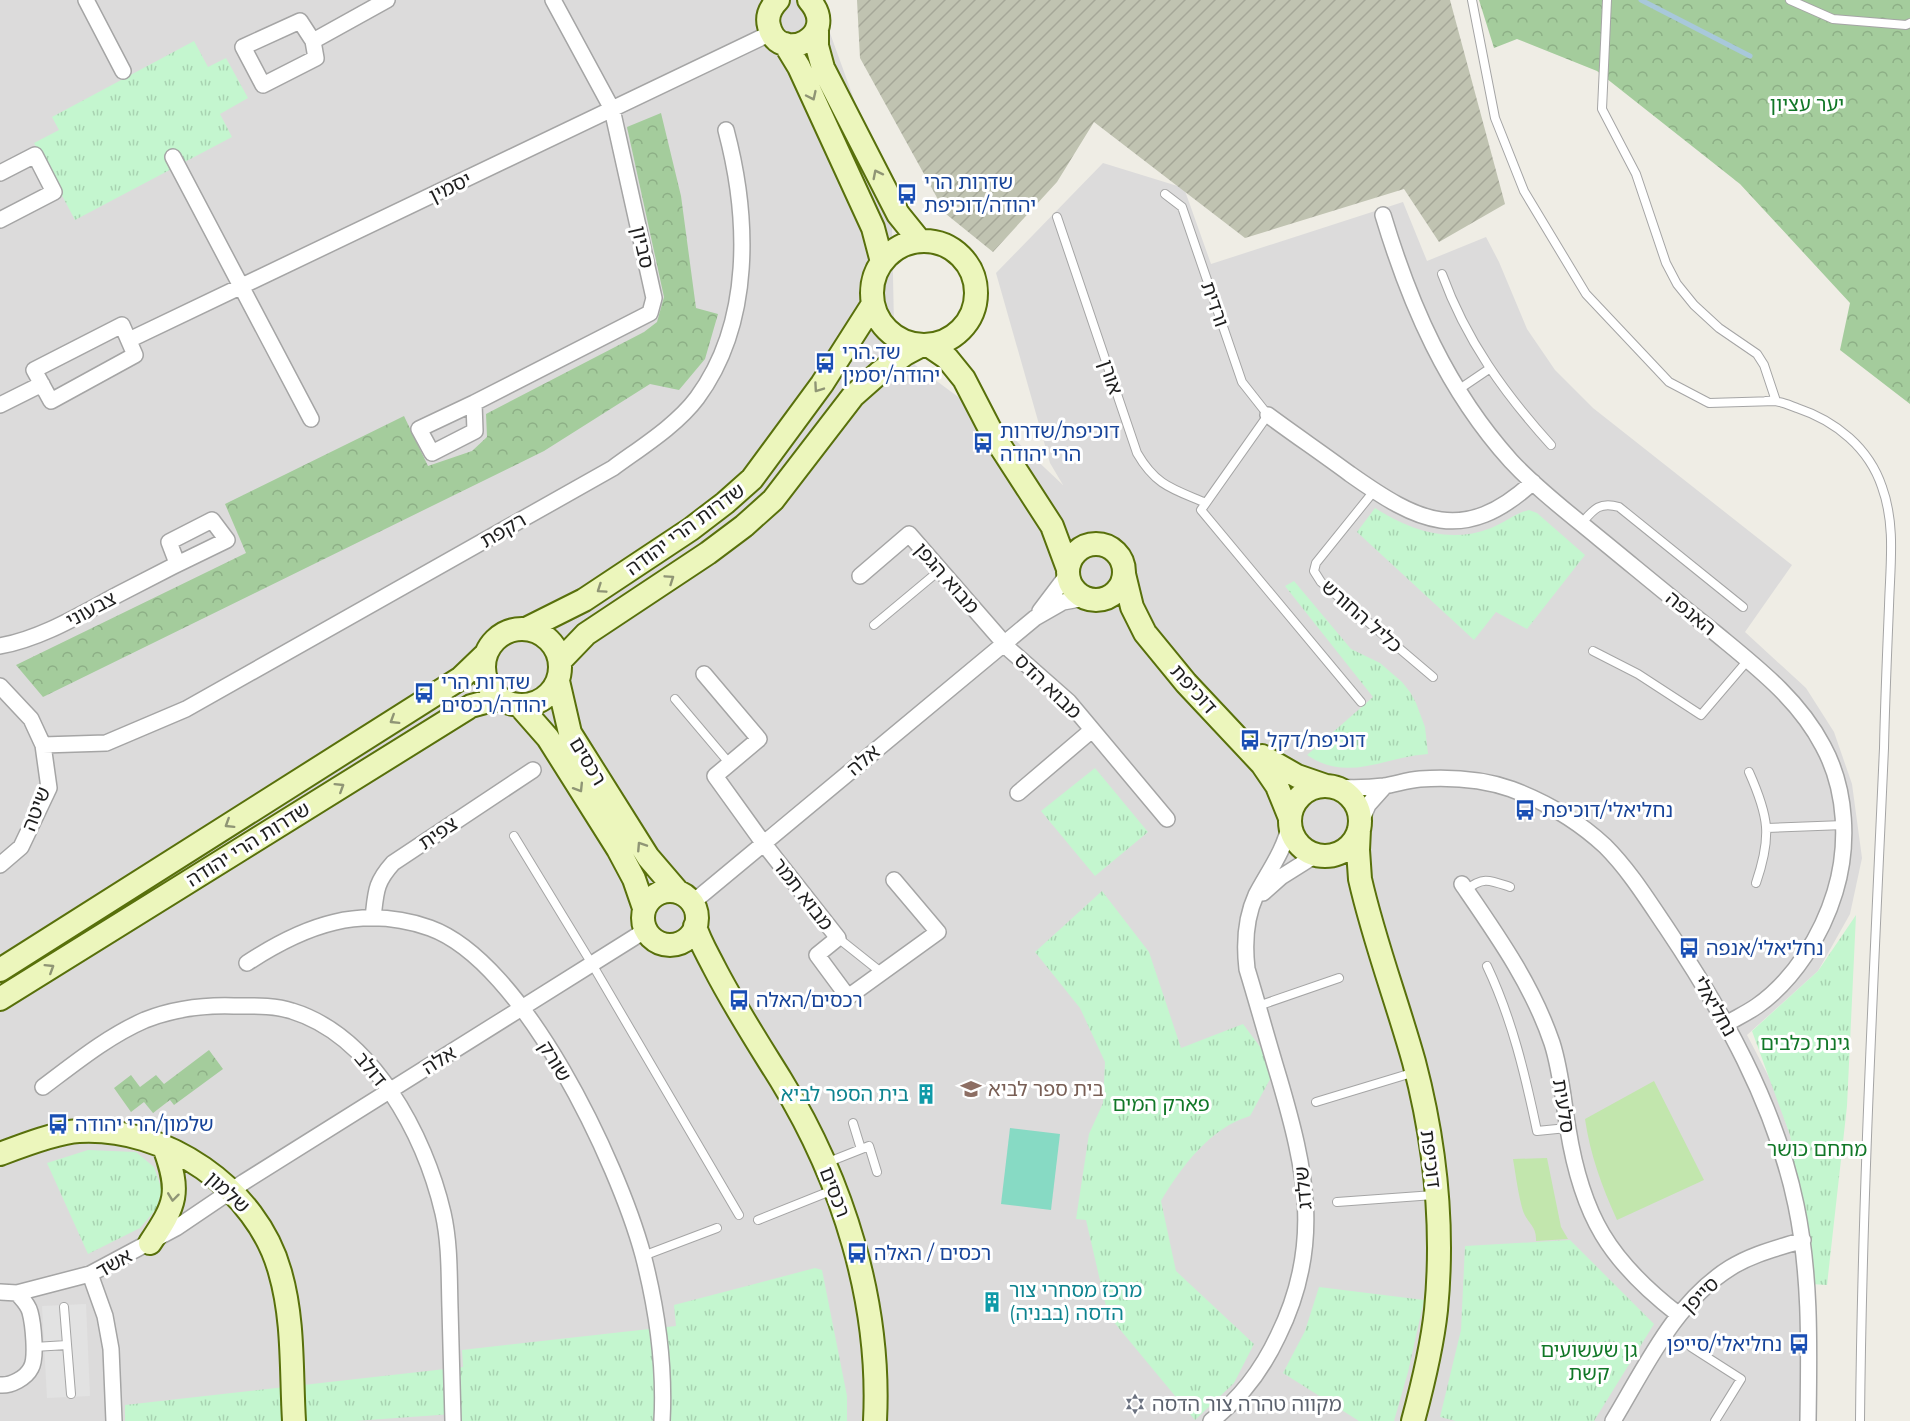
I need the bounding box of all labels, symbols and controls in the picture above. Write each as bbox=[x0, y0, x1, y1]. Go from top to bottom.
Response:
one-way arrow bbox=[804, 90, 816, 101]
park label: יער עציון bbox=[1770, 92, 1844, 116]
street label: יסמין bbox=[425, 167, 475, 207]
one-way arrow bbox=[873, 169, 884, 180]
place label: שדרות הרי יהודה/דוכיפת bbox=[924, 170, 1036, 217]
bus stop icon: שדרות הרי יהודה/דוכיפת bbox=[895, 182, 919, 206]
street label: סביון bbox=[626, 223, 660, 271]
street label: ורדית bbox=[1196, 278, 1234, 330]
place label: שד.הרי יהודה/יסמין bbox=[842, 340, 940, 387]
bus stop icon: שד.הרי יהודה/יסמין bbox=[813, 351, 837, 375]
street label: אורן bbox=[1094, 356, 1128, 398]
one-way arrow bbox=[814, 382, 825, 393]
place label: דוכיפת/שדרות הרי יהודה bbox=[1000, 419, 1120, 466]
bus stop icon: דוכיפת/שדרות הרי יהודה bbox=[971, 431, 995, 455]
street label: שדרות הרי יהודה bbox=[621, 478, 749, 580]
street label: רקפת bbox=[476, 507, 530, 553]
street label: מבוא הגפן bbox=[910, 537, 984, 619]
street label: כליל החורש bbox=[1317, 574, 1407, 658]
one-way arrow bbox=[663, 575, 674, 586]
one-way arrow bbox=[597, 582, 608, 593]
street label: צבעוני bbox=[62, 586, 120, 632]
street label: האנפה bbox=[1661, 586, 1721, 640]
street label: מבוא הדס bbox=[1009, 648, 1087, 724]
street label: דוכיפת bbox=[1166, 659, 1223, 719]
place label: שדרות הרי יהודה/רכסים bbox=[441, 670, 547, 717]
bus stop icon: שדרות הרי יהודה/רכסים bbox=[412, 681, 436, 705]
one-way arrow bbox=[390, 712, 400, 724]
bus stop icon: דוכיפת/דקל bbox=[1238, 728, 1262, 752]
place label: דוכיפת/דקל bbox=[1267, 728, 1366, 752]
street label: רכסים bbox=[564, 733, 612, 789]
street label: אלה bbox=[842, 739, 884, 781]
one-way arrow bbox=[572, 782, 584, 792]
street label: שיטה bbox=[17, 783, 55, 835]
one-way arrow bbox=[334, 783, 344, 795]
street label: שדרות הרי יהודה bbox=[182, 796, 314, 892]
bus stop icon: נחליאלי/דוכיפת bbox=[1513, 798, 1537, 822]
place label: נחליאלי/דוכיפת bbox=[1542, 798, 1673, 822]
street label: צפית bbox=[414, 811, 462, 855]
one-way arrow bbox=[225, 817, 236, 828]
one-way arrow bbox=[637, 842, 648, 853]
street label: מבוא תמר bbox=[767, 853, 839, 935]
bus stop icon: נחליאלי/אנפה bbox=[1677, 936, 1701, 960]
place label: נחליאלי/אנפה bbox=[1706, 936, 1824, 960]
one-way arrow bbox=[44, 963, 54, 975]
street label: נחליאלי bbox=[1688, 971, 1742, 1041]
bus stop icon: רכסים/האלה bbox=[727, 988, 751, 1012]
place label: רכסים/האלה bbox=[756, 988, 863, 1012]
park label: גינת כלבים bbox=[1760, 1031, 1850, 1055]
street label: שורק bbox=[534, 1036, 576, 1086]
street label: אלה bbox=[418, 1040, 460, 1080]
street label: דולב bbox=[350, 1047, 392, 1091]
school or university icon: בית ספר לביא bbox=[959, 1077, 983, 1101]
place label: בית ספר לביא bbox=[988, 1077, 1104, 1101]
street label: סלעית bbox=[1548, 1077, 1580, 1135]
place label: בית הספר לביא bbox=[781, 1082, 909, 1106]
building icon: בית הספר לביא bbox=[914, 1082, 938, 1106]
park label: פארק המים bbox=[1112, 1092, 1210, 1116]
bus stop icon: שלמון/הרי יהודה bbox=[46, 1112, 70, 1136]
place label: שלמון/הרי יהודה bbox=[75, 1112, 214, 1136]
street label: דוכיפת bbox=[1416, 1129, 1446, 1190]
park label: מתחם כושר bbox=[1767, 1137, 1867, 1161]
street label: רכסים bbox=[814, 1163, 856, 1221]
street label: שלדג bbox=[1289, 1165, 1317, 1211]
street label: שלמון bbox=[201, 1166, 255, 1218]
one-way arrow bbox=[167, 1193, 179, 1202]
bus stop icon: רכסים / האלה bbox=[845, 1241, 869, 1265]
place label: רכסים / האלה bbox=[874, 1241, 991, 1265]
street label: אשד bbox=[92, 1243, 136, 1283]
street label: סייפן bbox=[1676, 1271, 1724, 1319]
place label: מרכז מסחרי צור הדסה (בבניה) bbox=[1009, 1278, 1142, 1325]
building icon: מרכז מסחרי צור הדסה (בבניה) bbox=[980, 1290, 1004, 1314]
place label: נחליאלי/סייפן bbox=[1666, 1332, 1782, 1356]
bus stop icon: נחליאלי/סייפן bbox=[1787, 1332, 1811, 1356]
park label: גן שעשועים קשת bbox=[1540, 1338, 1638, 1385]
synagogue icon: מקווה טהרה צור הדסה bbox=[1123, 1392, 1147, 1416]
place label: מקווה טהרה צור הדסה bbox=[1152, 1392, 1342, 1416]

